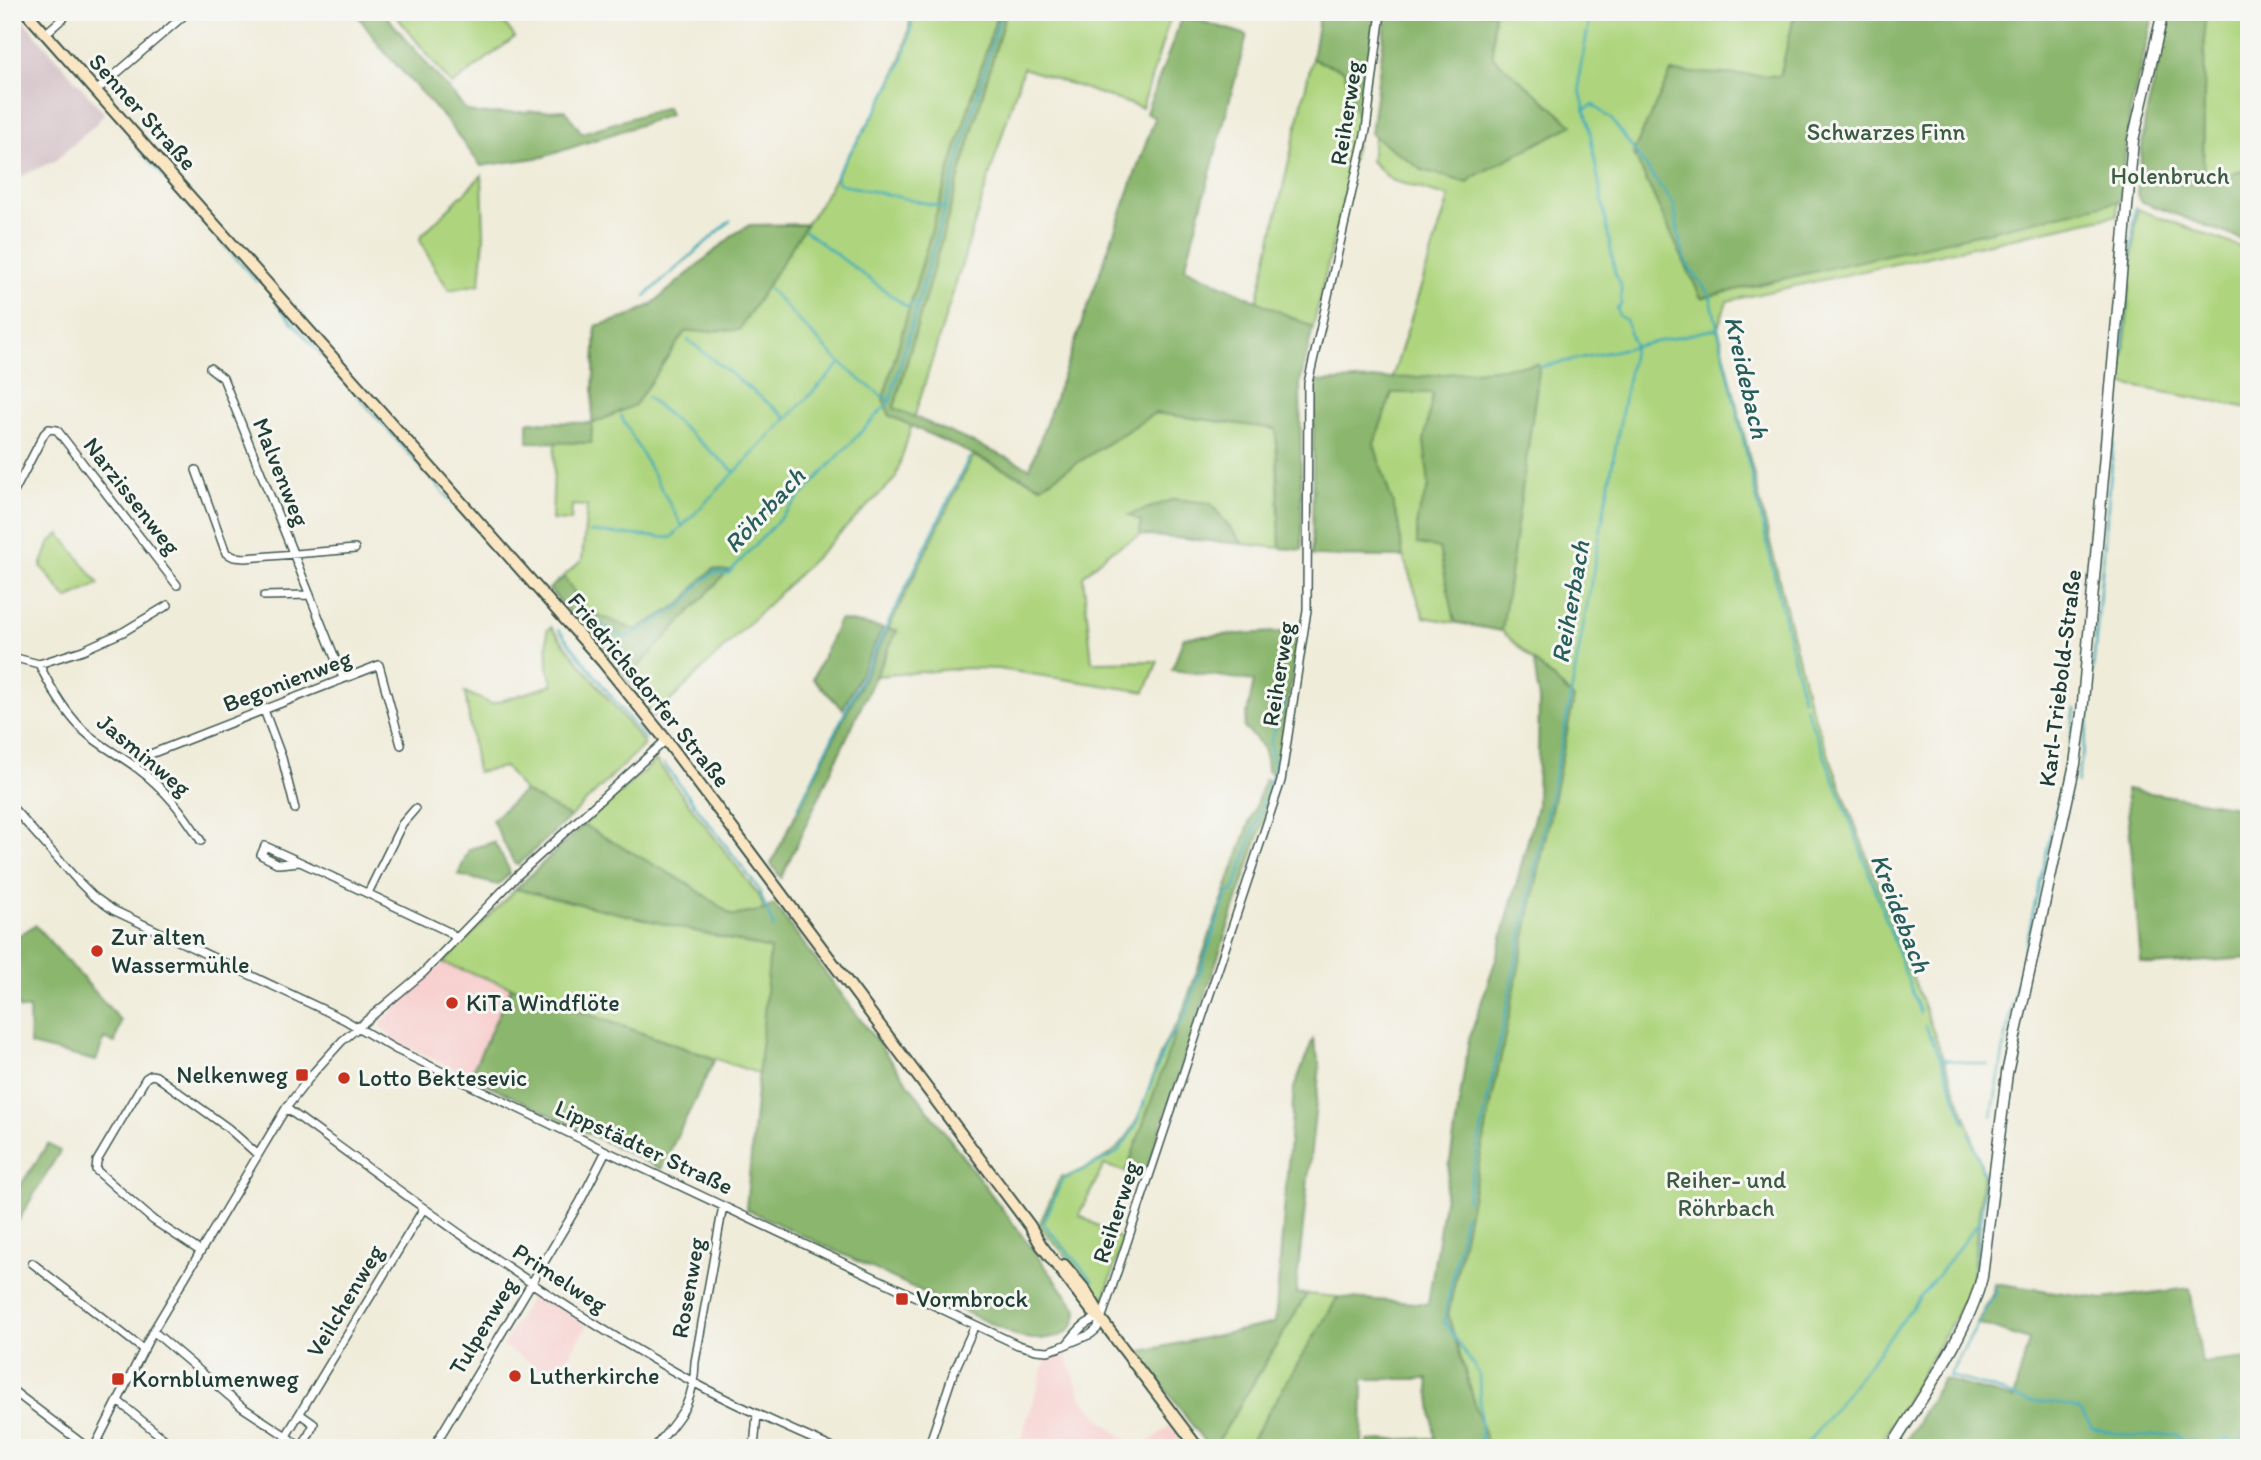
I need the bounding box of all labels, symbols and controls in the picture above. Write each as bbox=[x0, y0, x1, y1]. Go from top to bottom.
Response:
street label: Senner Straße bbox=[83, 47, 204, 176]
street label: Reiherweg bbox=[1323, 58, 1368, 167]
park label: Schwarzes Finn bbox=[1807, 117, 1966, 146]
park label: Holenbruch bbox=[2111, 161, 2230, 190]
water label: Kreidebach bbox=[1717, 313, 1777, 442]
street label: Malvenweg bbox=[247, 413, 317, 531]
street label: Narzissenweg bbox=[77, 431, 188, 561]
water label: Röhrbach bbox=[716, 460, 812, 559]
water label: Reiherbach bbox=[1544, 538, 1597, 666]
street label: Karl-Triebold-Straße bbox=[2032, 568, 2087, 788]
street label: Friedrichsdorfer Straße bbox=[562, 586, 737, 793]
street label: Reiherweg bbox=[1255, 619, 1300, 728]
street label: Begonienweg bbox=[218, 642, 356, 718]
street label: Jasminweg bbox=[91, 707, 198, 803]
water label: Kreidebach bbox=[1864, 849, 1939, 978]
place label: Zur alten Wassermühle bbox=[111, 922, 250, 979]
marker: Zur alten Wassermühle bbox=[89, 943, 105, 959]
place label: KiTa Windflöte bbox=[466, 988, 620, 1017]
marker: KiTa Windflöte bbox=[444, 995, 460, 1011]
place label: Nelkenweg bbox=[176, 1060, 289, 1089]
place label: Lotto Bektesevic bbox=[358, 1063, 527, 1092]
marker: Nelkenweg bbox=[294, 1067, 310, 1083]
marker: Lotto Bektesevic bbox=[336, 1070, 352, 1086]
street label: Lippstädter Straße bbox=[550, 1093, 738, 1201]
street label: Reiherweg bbox=[1085, 1157, 1146, 1267]
park label: Reiher- und Röhrbach bbox=[1666, 1165, 1786, 1222]
street label: Rosenweg bbox=[664, 1235, 711, 1341]
street label: Primelweg bbox=[508, 1236, 614, 1319]
street label: Veilchenweg bbox=[300, 1238, 390, 1362]
street label: Tulpenweg bbox=[442, 1271, 523, 1380]
place label: Vormbrock bbox=[916, 1284, 1028, 1313]
marker: Vormbrock bbox=[894, 1291, 910, 1307]
place label: Lutherkirche bbox=[529, 1361, 660, 1390]
place label: Kornblumenweg bbox=[132, 1364, 300, 1393]
marker: Lutherkirche bbox=[507, 1368, 523, 1384]
marker: Kornblumenweg bbox=[110, 1371, 126, 1387]

